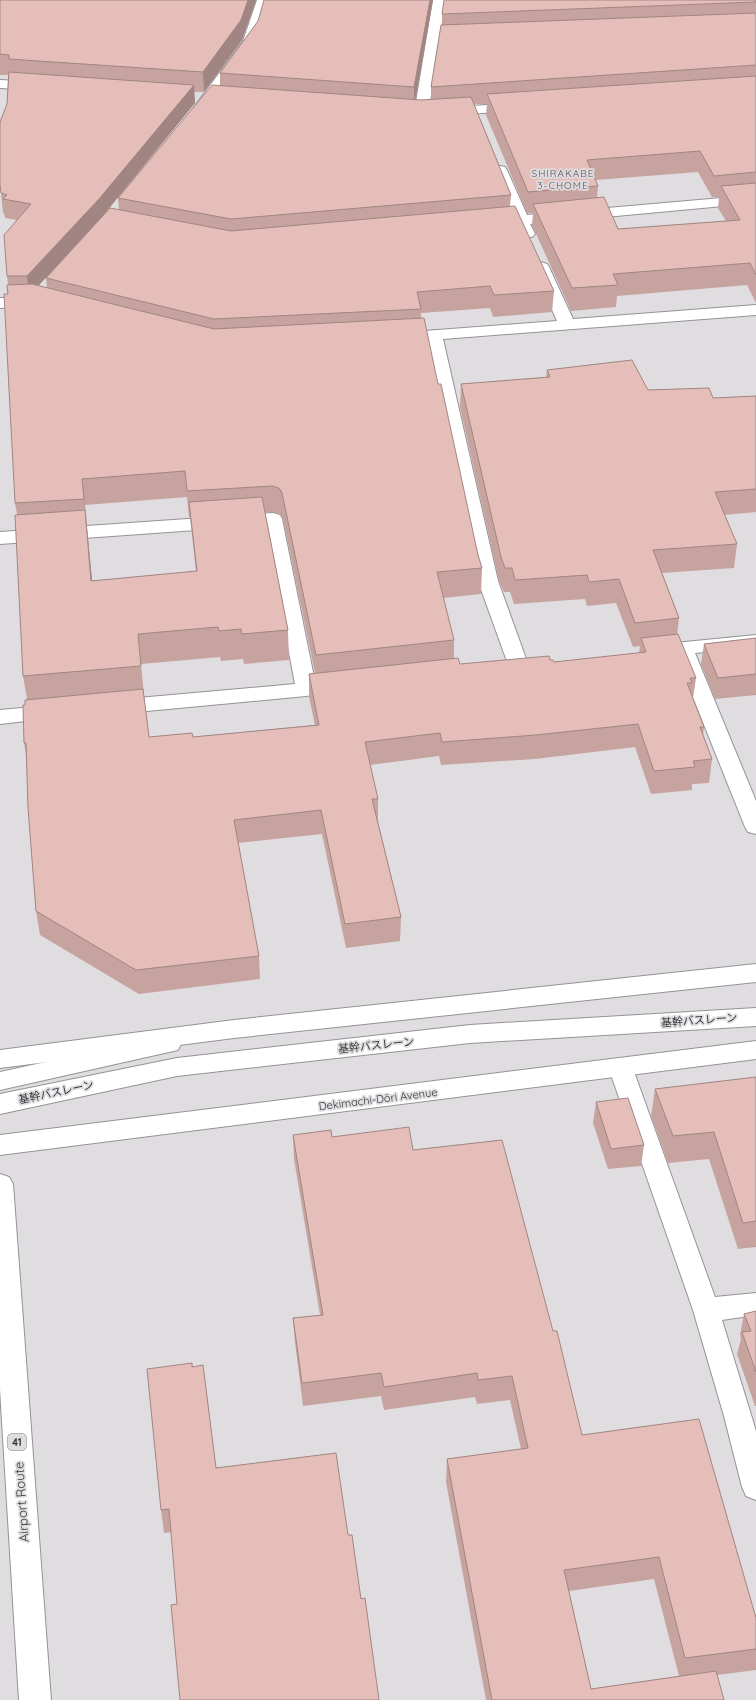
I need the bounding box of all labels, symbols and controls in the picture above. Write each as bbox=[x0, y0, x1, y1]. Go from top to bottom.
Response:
district label: SHIRAKABE 3-CHOME bbox=[532, 167, 594, 192]
street label: 基幹バスレーン bbox=[660, 1010, 738, 1030]
street label: 基幹バスレーン bbox=[337, 1034, 415, 1056]
street label: 基幹バスレーン bbox=[17, 1077, 95, 1107]
street label: Dekimachi-Dōri Avenue bbox=[318, 1085, 438, 1113]
road number: 41 bbox=[8, 1434, 26, 1450]
street label: Airport Route bbox=[10, 1461, 32, 1543]

